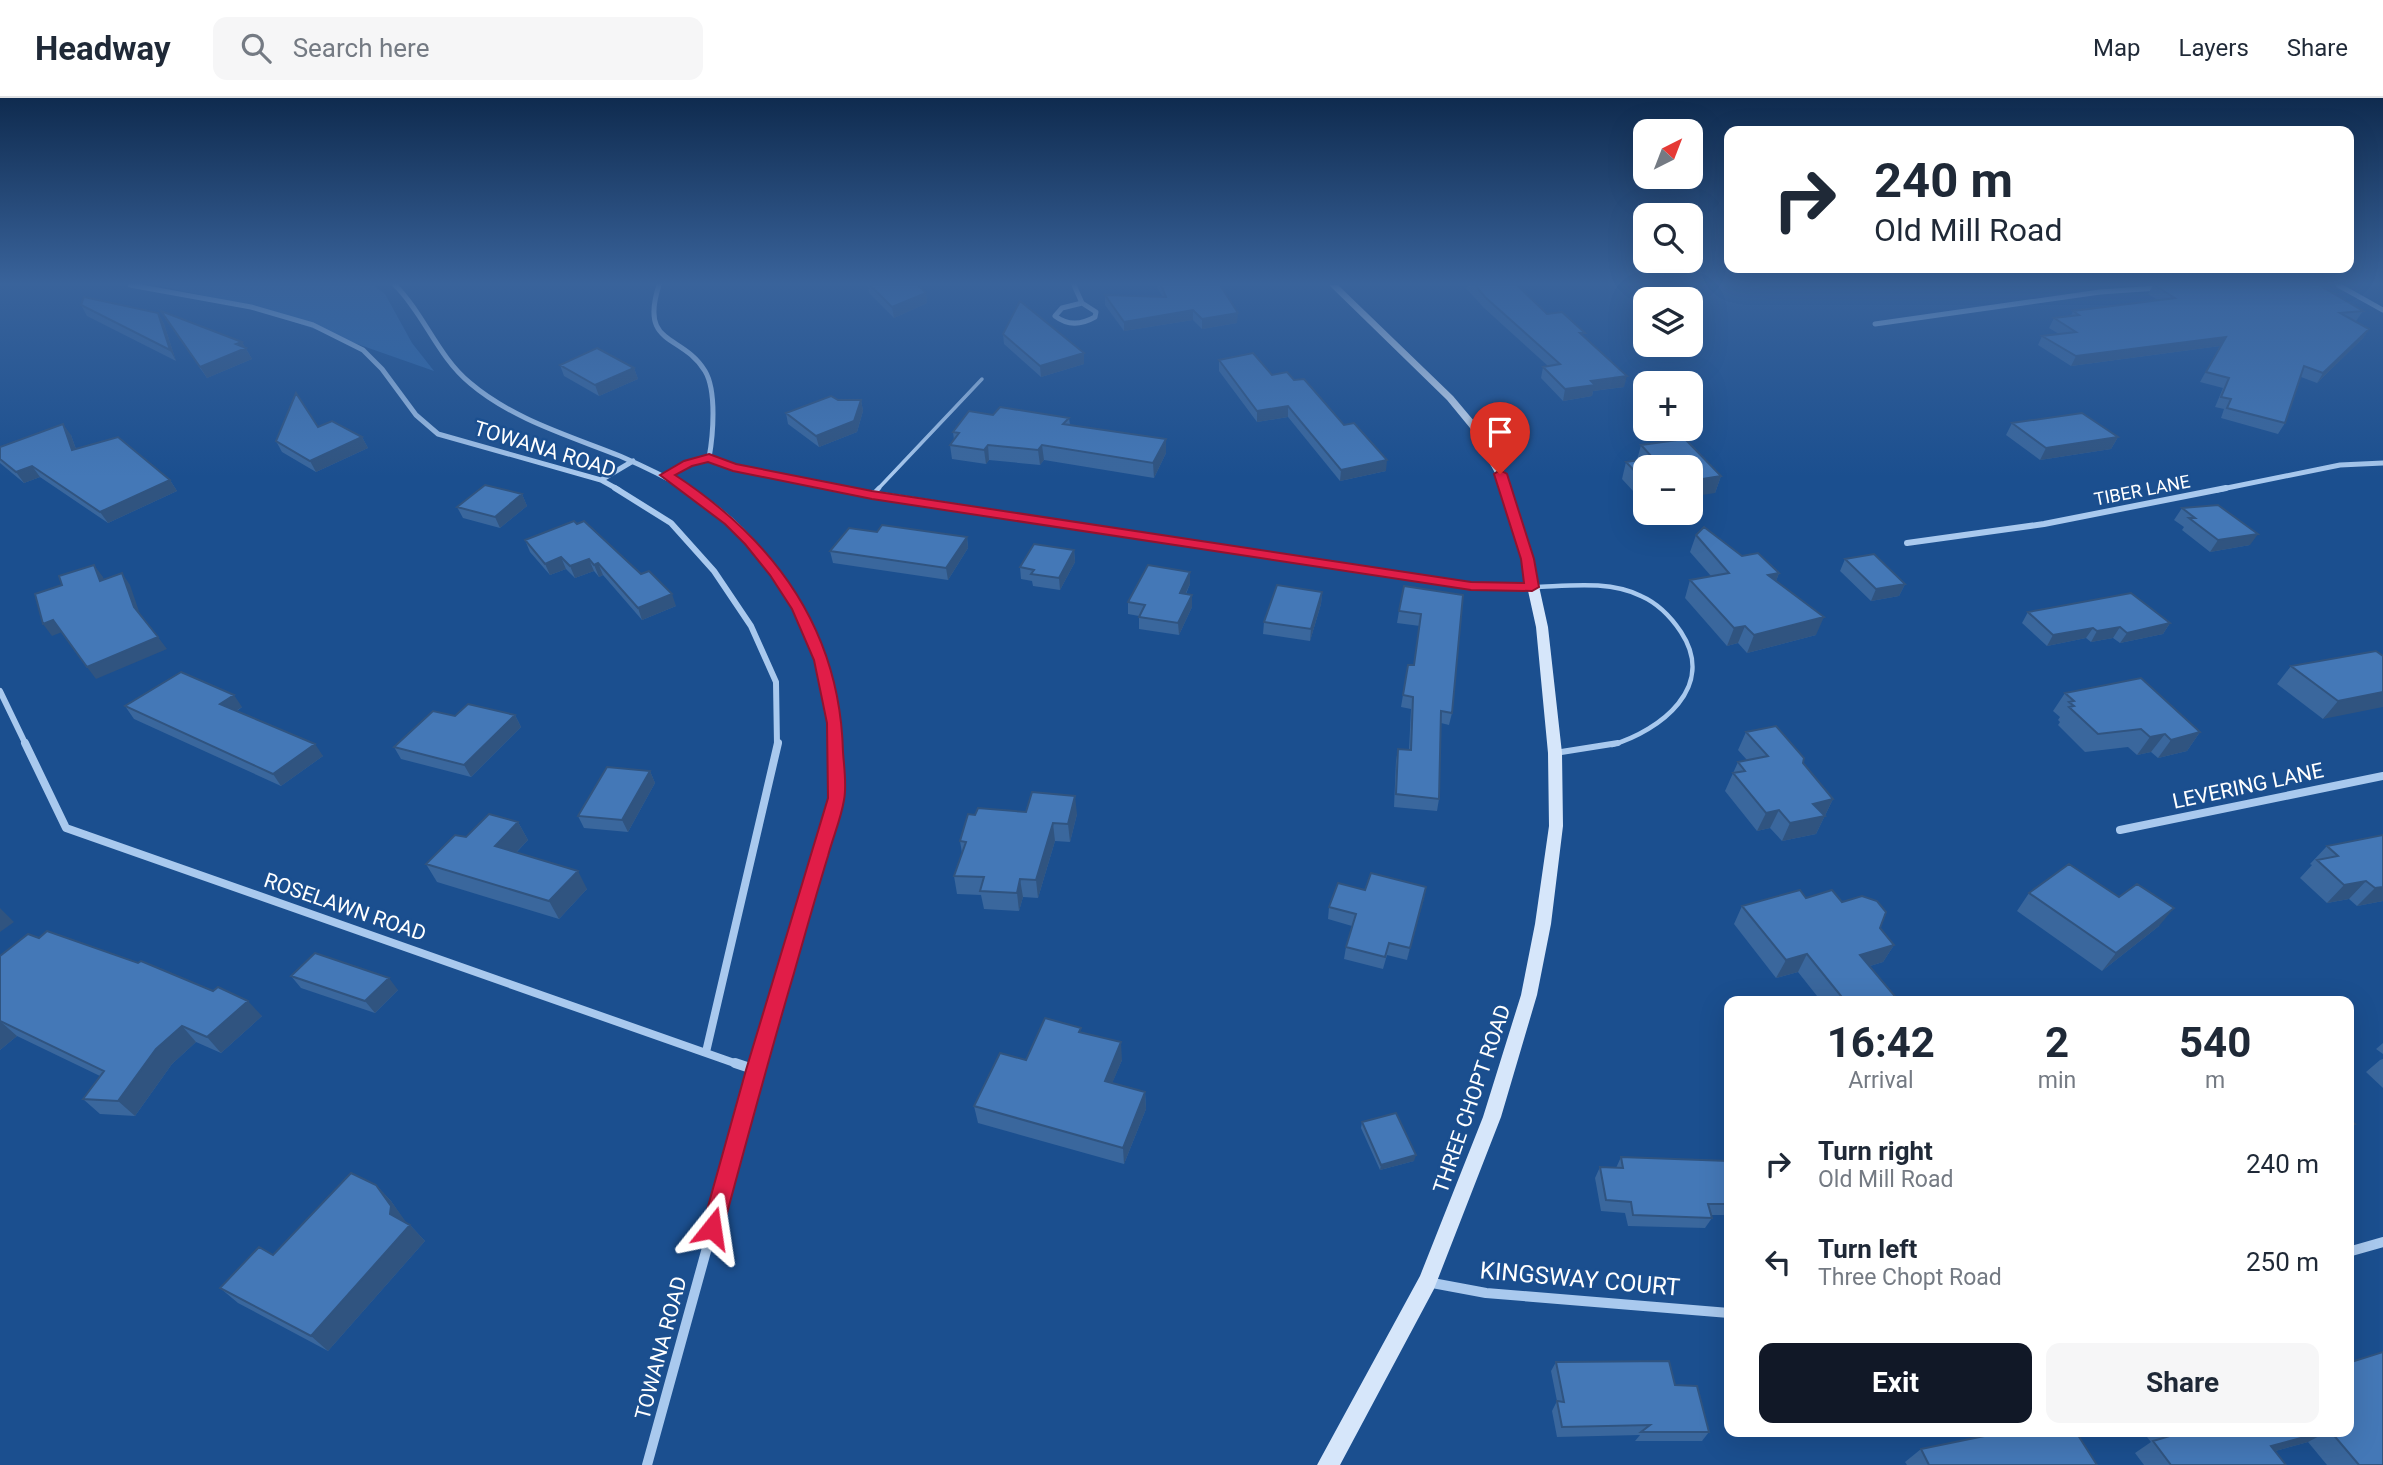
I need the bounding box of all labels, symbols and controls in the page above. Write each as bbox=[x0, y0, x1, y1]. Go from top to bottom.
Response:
search box bbox=[213, 17, 703, 80]
text: Headway bbox=[35, 29, 171, 68]
icon: search bbox=[237, 29, 275, 67]
text: Search here bbox=[293, 33, 429, 63]
text: Map bbox=[2093, 34, 2141, 62]
text: Layers bbox=[2179, 34, 2249, 62]
text: Share bbox=[2287, 34, 2348, 62]
north arrow bbox=[1633, 119, 1703, 189]
map controls bbox=[1633, 119, 1703, 525]
text: 240 m bbox=[1874, 152, 2013, 209]
icon: right bbox=[1759, 154, 1850, 245]
button: search bbox=[1633, 203, 1703, 273]
text: Old Mill Road bbox=[1874, 211, 2062, 249]
button: layers bbox=[1633, 287, 1703, 357]
button: + bbox=[1633, 371, 1703, 441]
pin bbox=[1470, 402, 1530, 474]
icon: arrive bbox=[1481, 413, 1519, 451]
street label: TOWANA ROAD bbox=[471, 416, 619, 482]
button: − bbox=[1633, 455, 1703, 525]
street label: TIBER LANE bbox=[2092, 470, 2192, 510]
street label: LEVERING LANE bbox=[2170, 758, 2326, 814]
street label: ROSELAWN ROAD bbox=[261, 868, 429, 946]
street label: THREE CHOPT ROAD bbox=[1428, 1002, 1516, 1196]
text: 16:42 bbox=[1827, 1018, 1935, 1067]
text: 2 bbox=[2045, 1018, 2069, 1067]
text: 540 bbox=[2179, 1018, 2251, 1067]
text: Arrival bbox=[1848, 1067, 1914, 1094]
text: min bbox=[2038, 1067, 2076, 1094]
text: m bbox=[2205, 1067, 2225, 1094]
text: Turn right bbox=[1818, 1136, 1933, 1166]
icon: right bbox=[1759, 1145, 1797, 1183]
text: 240 m bbox=[2246, 1149, 2319, 1179]
text: Old Mill Road bbox=[1818, 1166, 1953, 1193]
position arrow bbox=[675, 1191, 749, 1265]
text: Turn left bbox=[1818, 1234, 1917, 1264]
icon: left bbox=[1759, 1243, 1797, 1281]
text: 250 m bbox=[2246, 1247, 2319, 1277]
street label: KINGSWAY COURT bbox=[1479, 1256, 1681, 1302]
text: Three Chopt Road bbox=[1818, 1264, 2002, 1291]
street label: TOWANA ROAD bbox=[630, 1274, 692, 1422]
button: Exit bbox=[1759, 1343, 2032, 1423]
button: Share bbox=[2046, 1343, 2319, 1423]

